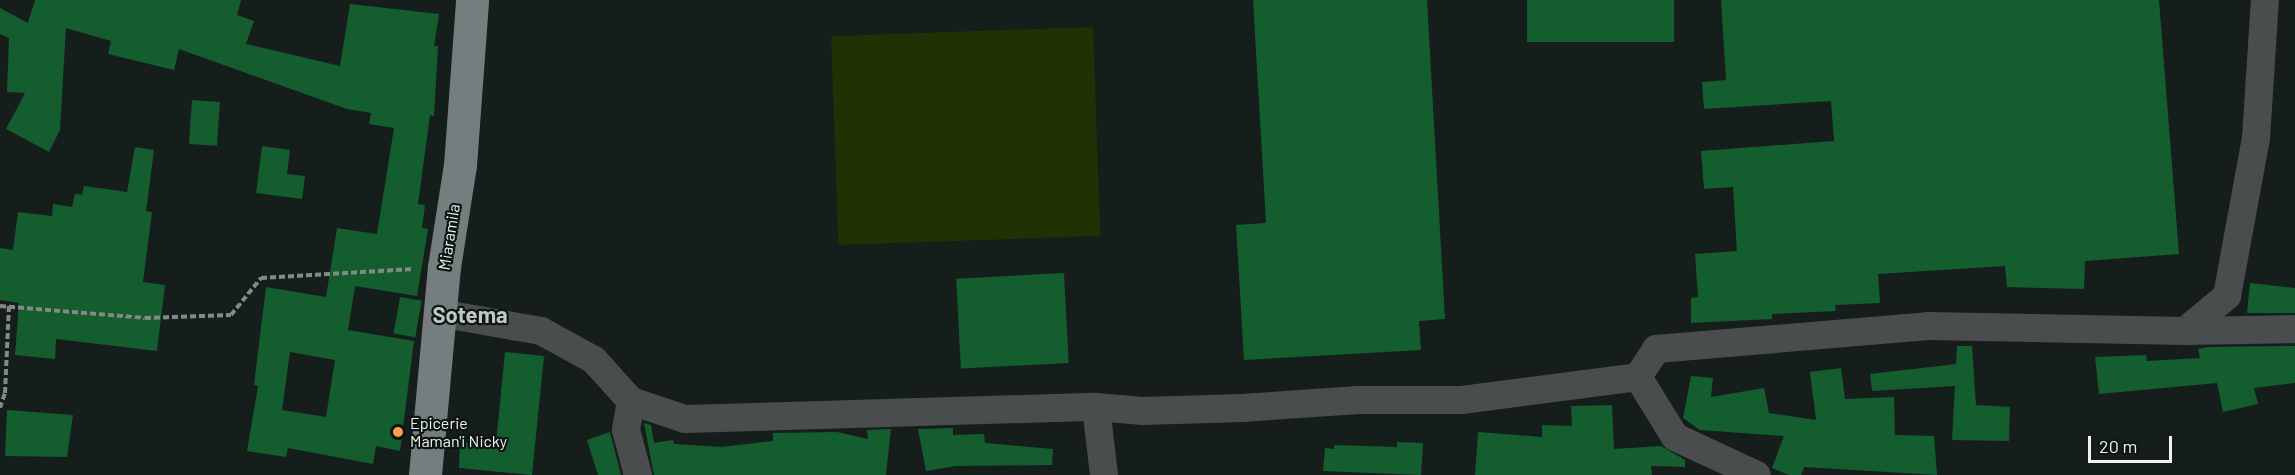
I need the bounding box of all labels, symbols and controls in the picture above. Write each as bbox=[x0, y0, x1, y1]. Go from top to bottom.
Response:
street label: Miaramila bbox=[434, 202, 464, 272]
district label: Sotema bbox=[432, 302, 508, 328]
place label: Epicerie Maman'i Nicky bbox=[410, 413, 507, 451]
scale bar bbox=[2091, 424, 2175, 462]
marker: Epicerie Maman'i Nicky bbox=[391, 425, 405, 439]
text: 20 m bbox=[2099, 435, 2137, 457]

